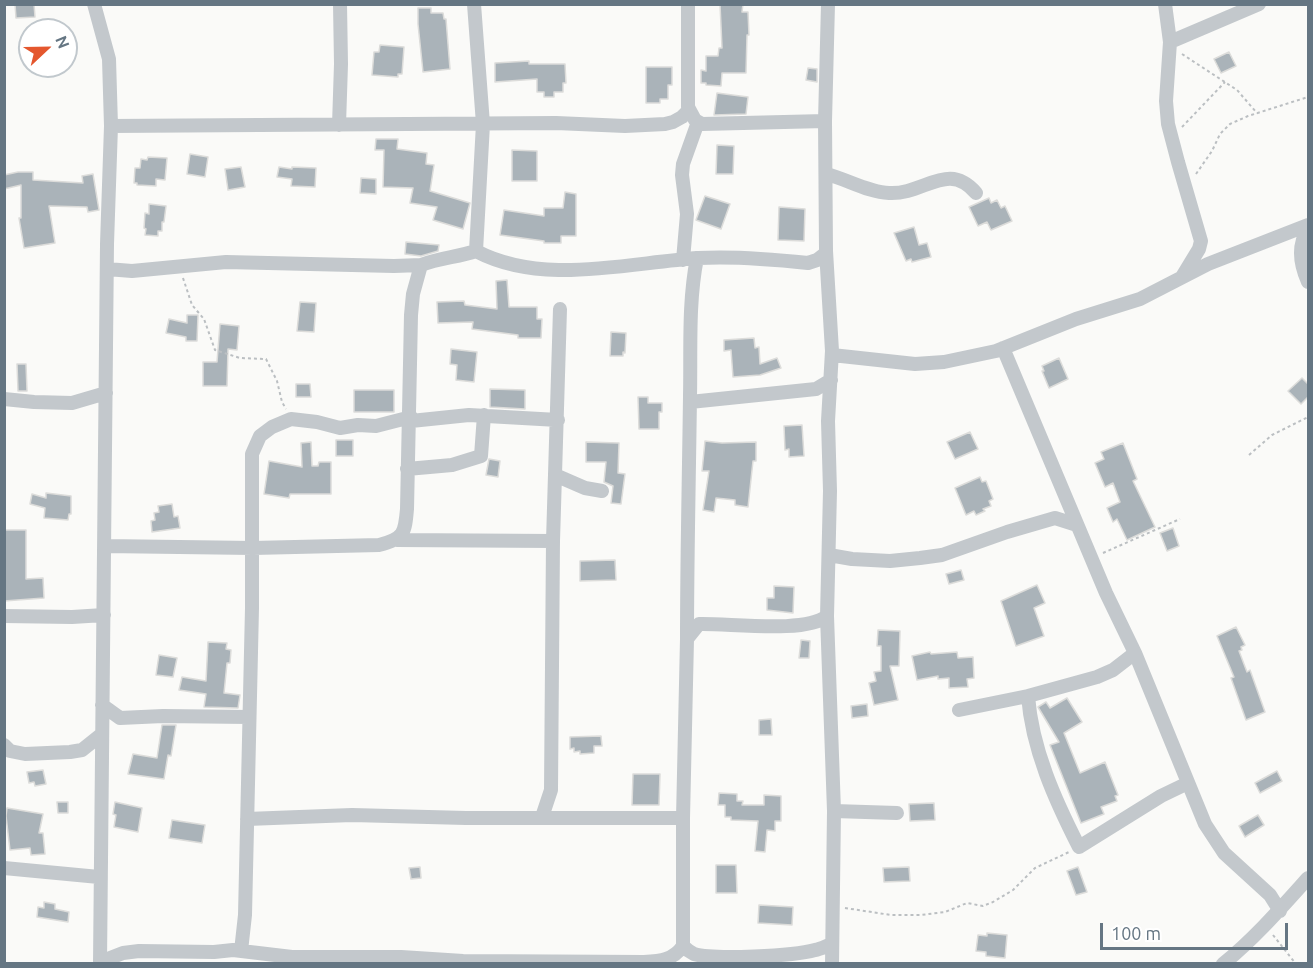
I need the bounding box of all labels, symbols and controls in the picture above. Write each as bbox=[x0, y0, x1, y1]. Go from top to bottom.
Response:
north arrow bbox=[18, 18, 78, 78]
text: N bbox=[52, 33, 73, 51]
scale bar bbox=[1103, 911, 1290, 949]
text: 100 m bbox=[1111, 923, 1161, 943]

